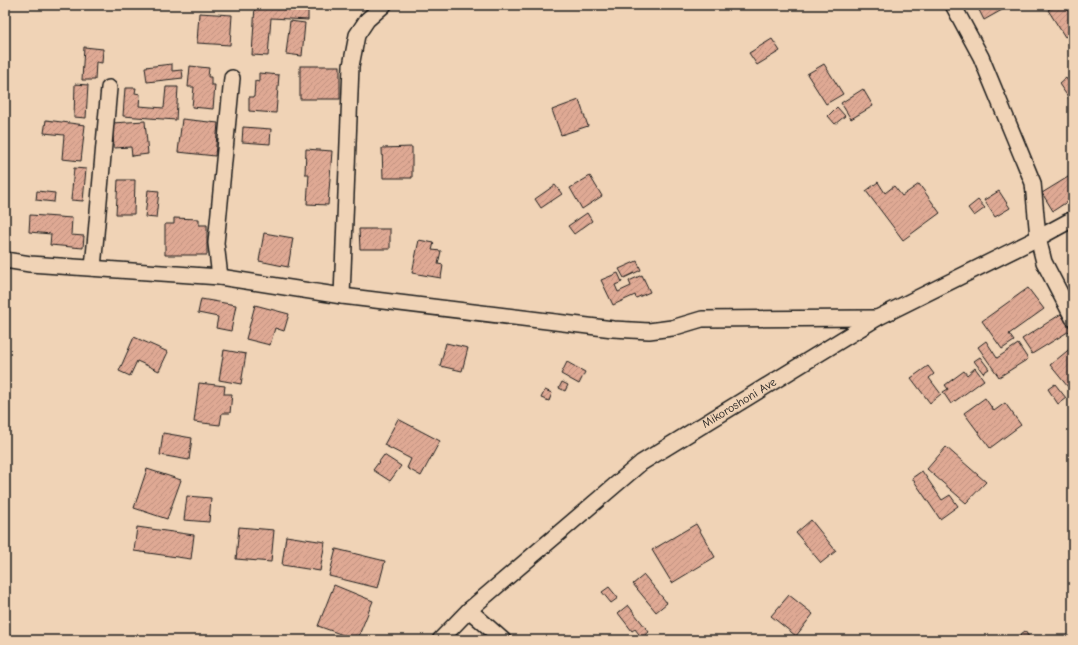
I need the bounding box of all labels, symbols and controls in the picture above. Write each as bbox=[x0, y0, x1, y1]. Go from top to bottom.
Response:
street label: Mikoroshoni Ave bbox=[699, 375, 779, 431]

